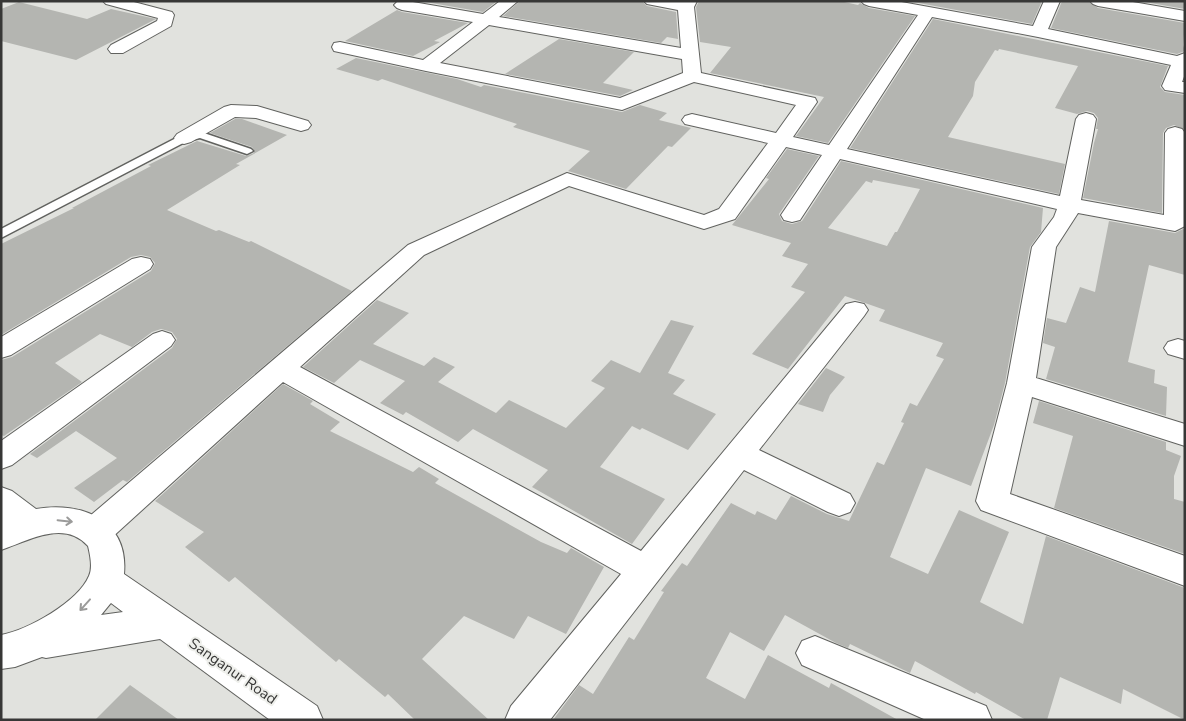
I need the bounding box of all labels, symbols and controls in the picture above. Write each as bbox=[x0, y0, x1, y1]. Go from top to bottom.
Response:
one-way arrow bbox=[56, 516, 72, 526]
one-way arrow bbox=[80, 599, 91, 612]
street label: Sanganur Road bbox=[185, 633, 281, 709]

